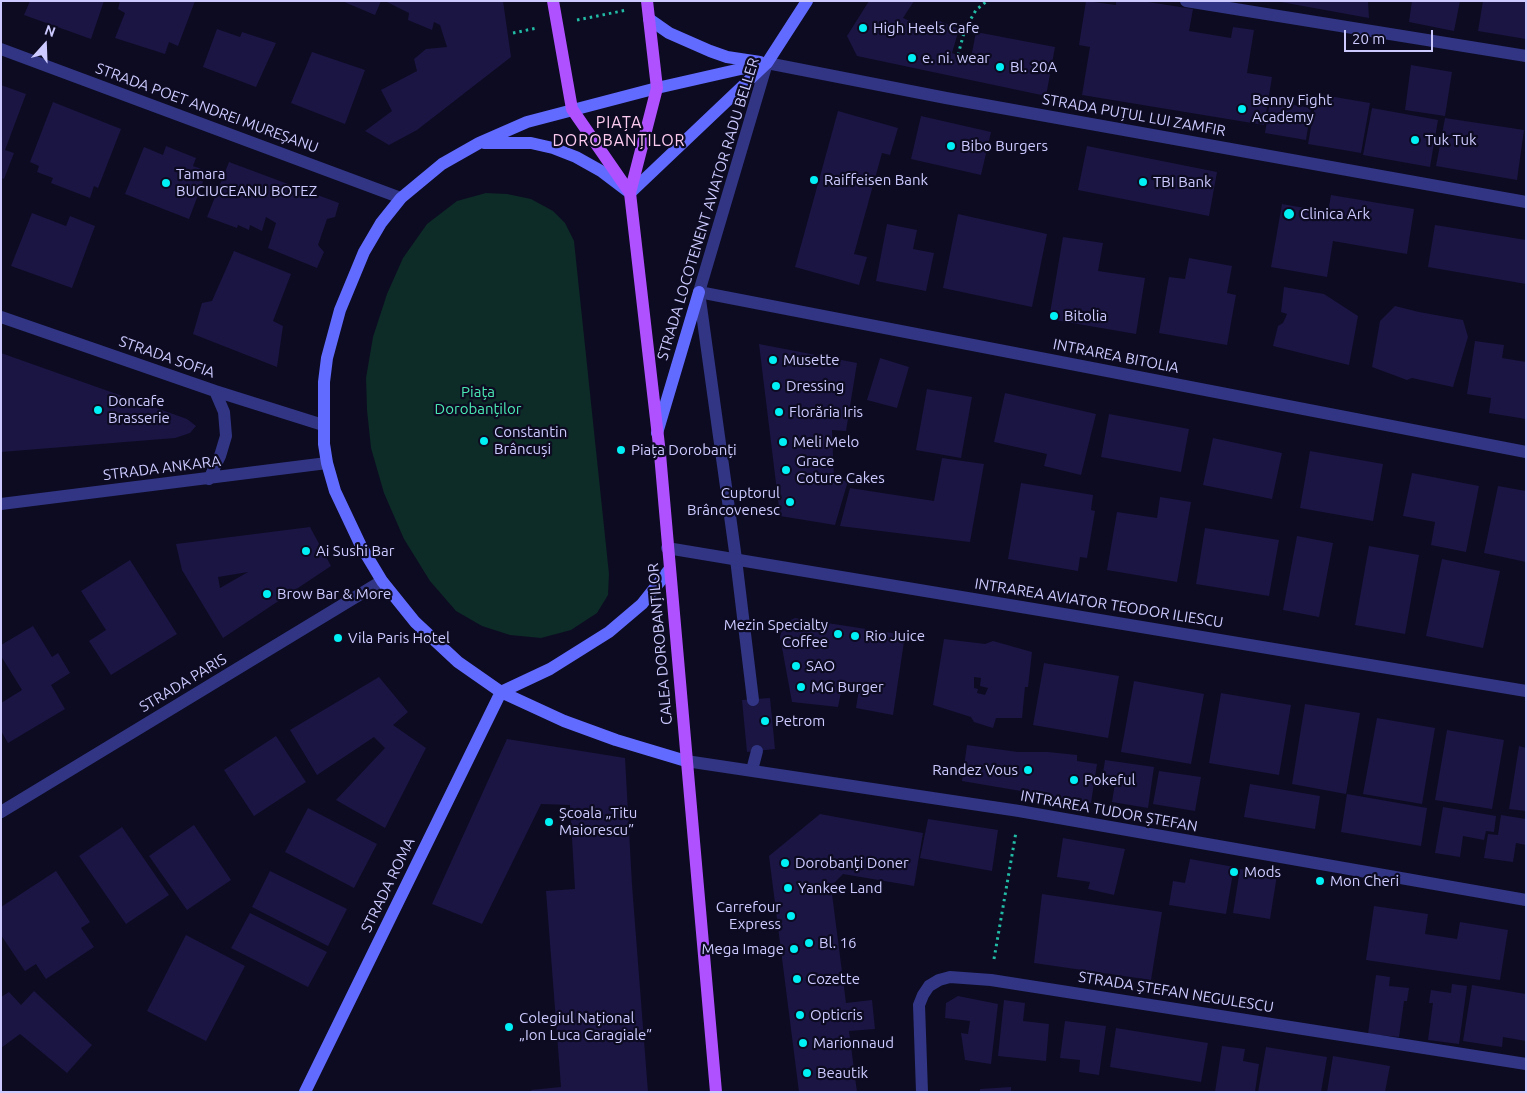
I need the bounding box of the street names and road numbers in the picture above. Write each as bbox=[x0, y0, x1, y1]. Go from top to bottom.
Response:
street label: STRADA LOCOTENENT AVIATOR RADU BELLER bbox=[653, 56, 763, 362]
street label: STRADA POET ANDREI MUREȘANU bbox=[93, 59, 321, 157]
street label: STRADA PUȚUL LUI ZAMFIR bbox=[1041, 90, 1227, 140]
street label: STRADA SOFIA bbox=[117, 332, 217, 382]
street label: INTRAREA BITOLIA bbox=[1051, 335, 1181, 377]
street label: STRADA ANKARA bbox=[102, 452, 222, 484]
street label: CALEA DOROBANȚILOR bbox=[644, 562, 676, 726]
street label: INTRAREA AVIATOR TEODOR ILIESCU bbox=[973, 574, 1225, 632]
street label: STRADA PARIS bbox=[136, 650, 230, 716]
street label: INTRAREA TUDOR ȘTEFAN bbox=[1019, 787, 1199, 835]
street label: STRADA ROMA bbox=[357, 835, 419, 935]
street label: STRADA ȘTEFAN NEGULESCU bbox=[1077, 968, 1275, 1016]

